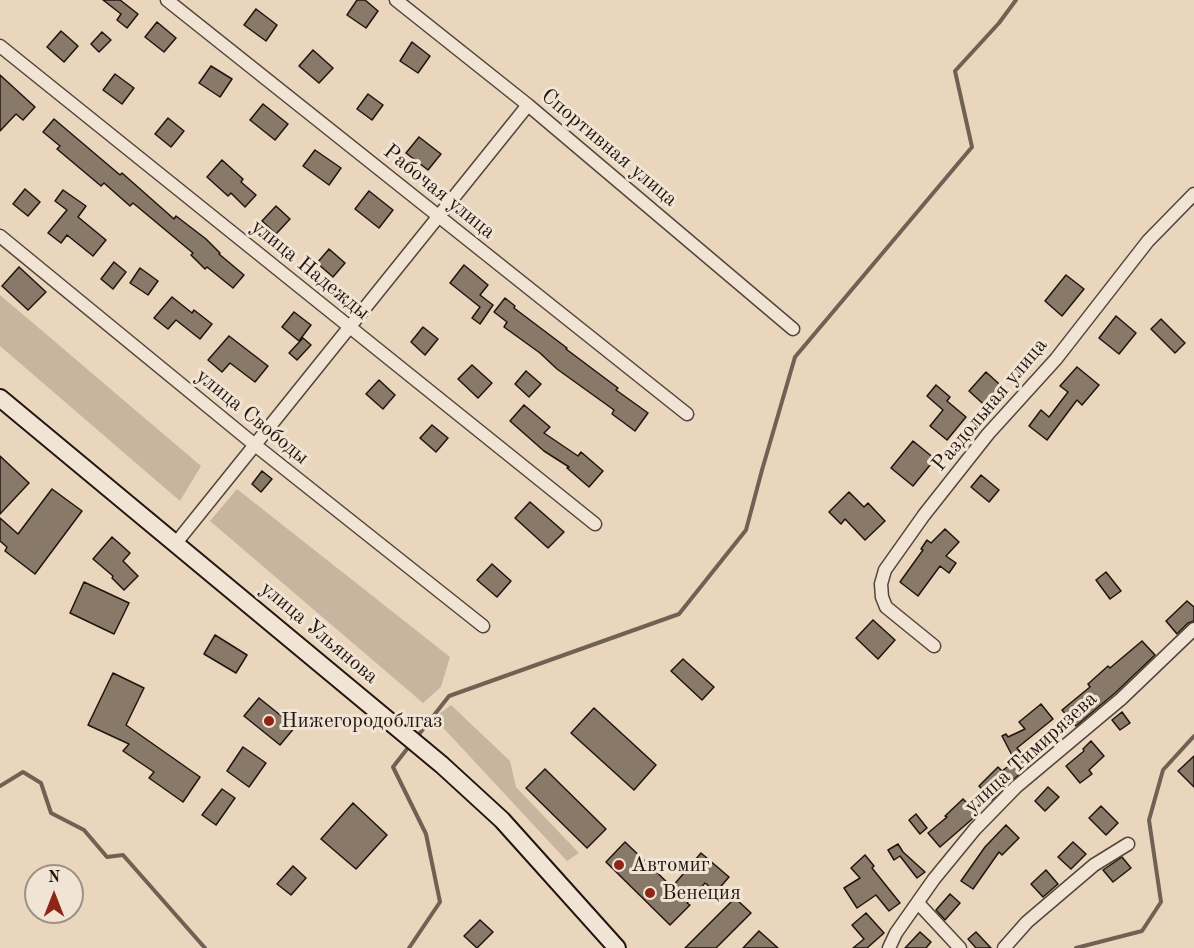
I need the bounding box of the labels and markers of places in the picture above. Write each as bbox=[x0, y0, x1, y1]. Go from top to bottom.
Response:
place label: Нижегородоблгаз bbox=[281, 708, 442, 734]
marker: Нижегородоблгаз bbox=[262, 714, 276, 728]
place label: Автомиг bbox=[631, 852, 710, 878]
marker: Автомиг bbox=[612, 858, 626, 872]
place label: Венеция bbox=[662, 880, 741, 906]
marker: Венеция bbox=[643, 886, 657, 900]

